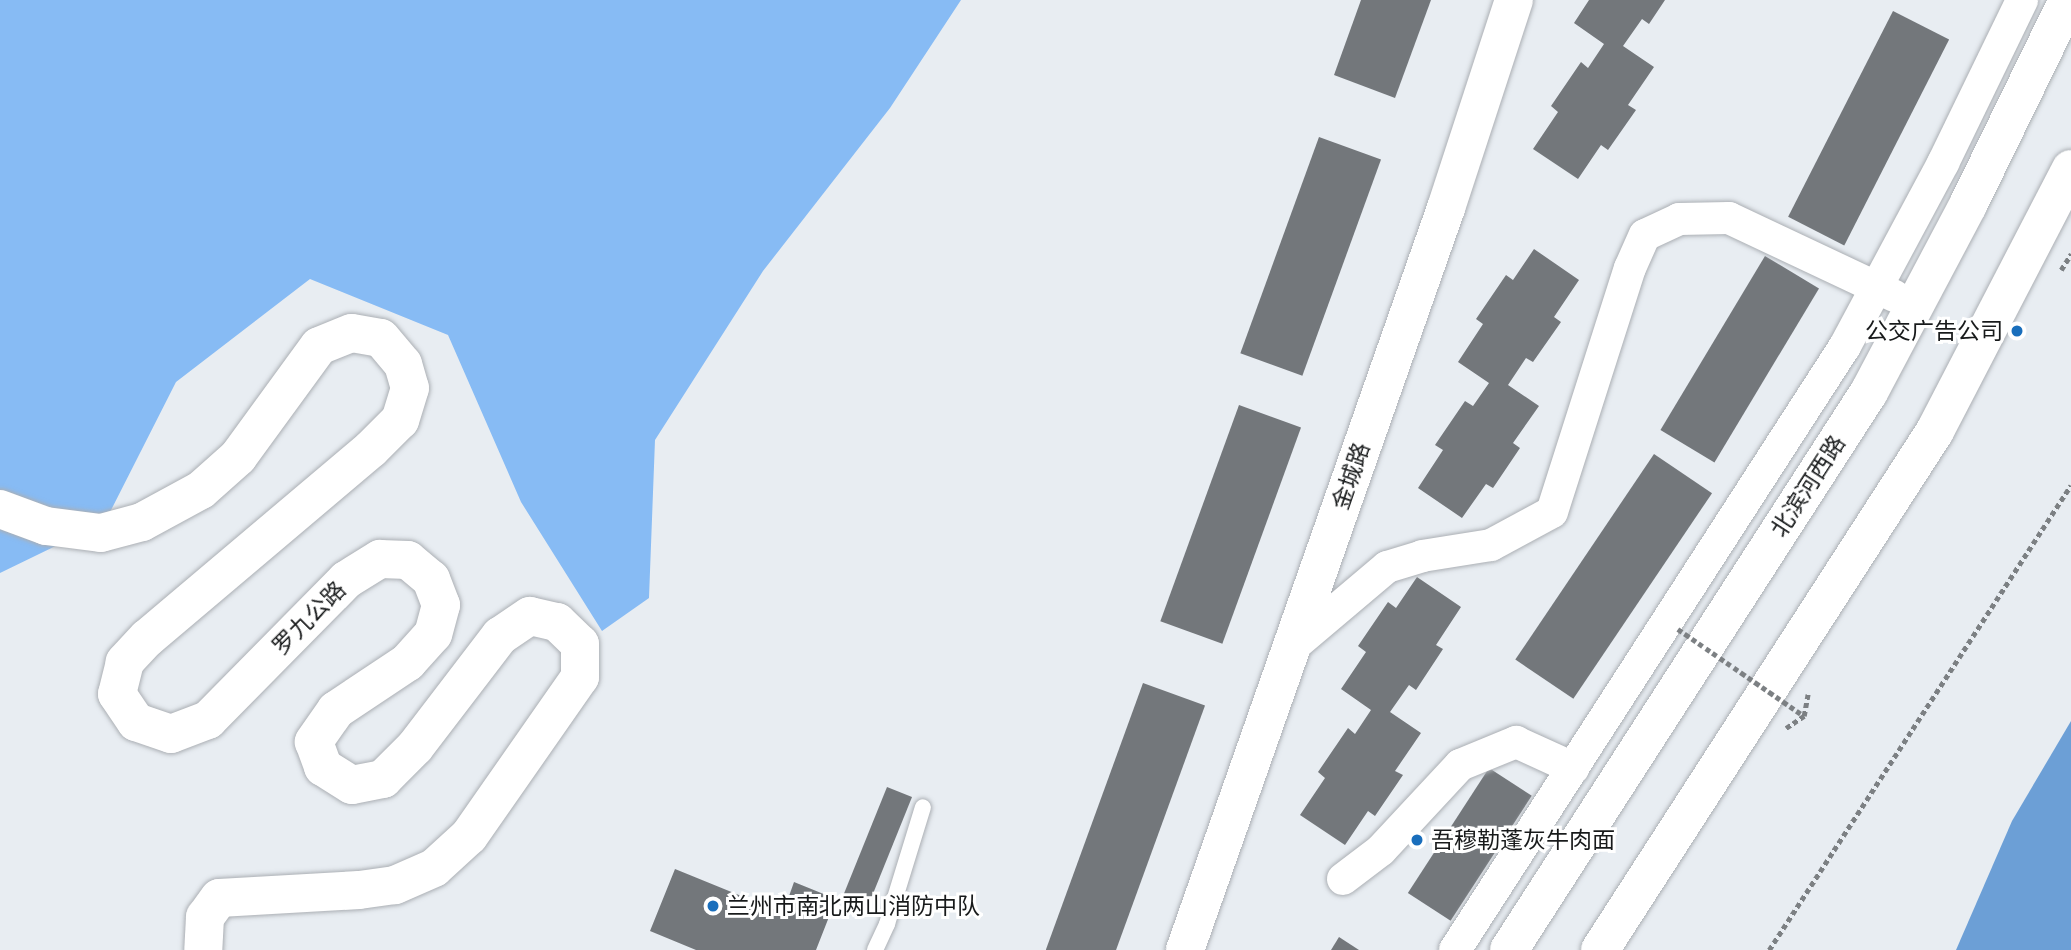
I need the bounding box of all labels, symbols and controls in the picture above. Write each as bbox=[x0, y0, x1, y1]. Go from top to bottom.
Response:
place label: 公交广告公司 bbox=[1865, 317, 2003, 345]
marker: 公交广告公司 bbox=[2009, 323, 2025, 339]
street label: 北滨河西路 bbox=[1765, 430, 1851, 542]
street label: 金城路 bbox=[1327, 439, 1375, 513]
street label: 罗九公路 bbox=[267, 576, 351, 660]
place label: 吾穆勒蓬灰牛肉面 bbox=[1431, 826, 1615, 854]
marker: 吾穆勒蓬灰牛肉面 bbox=[1409, 832, 1425, 848]
place label: 兰州市南北两山消防中队 bbox=[727, 892, 980, 920]
marker: 兰州市南北两山消防中队 bbox=[705, 898, 721, 914]

